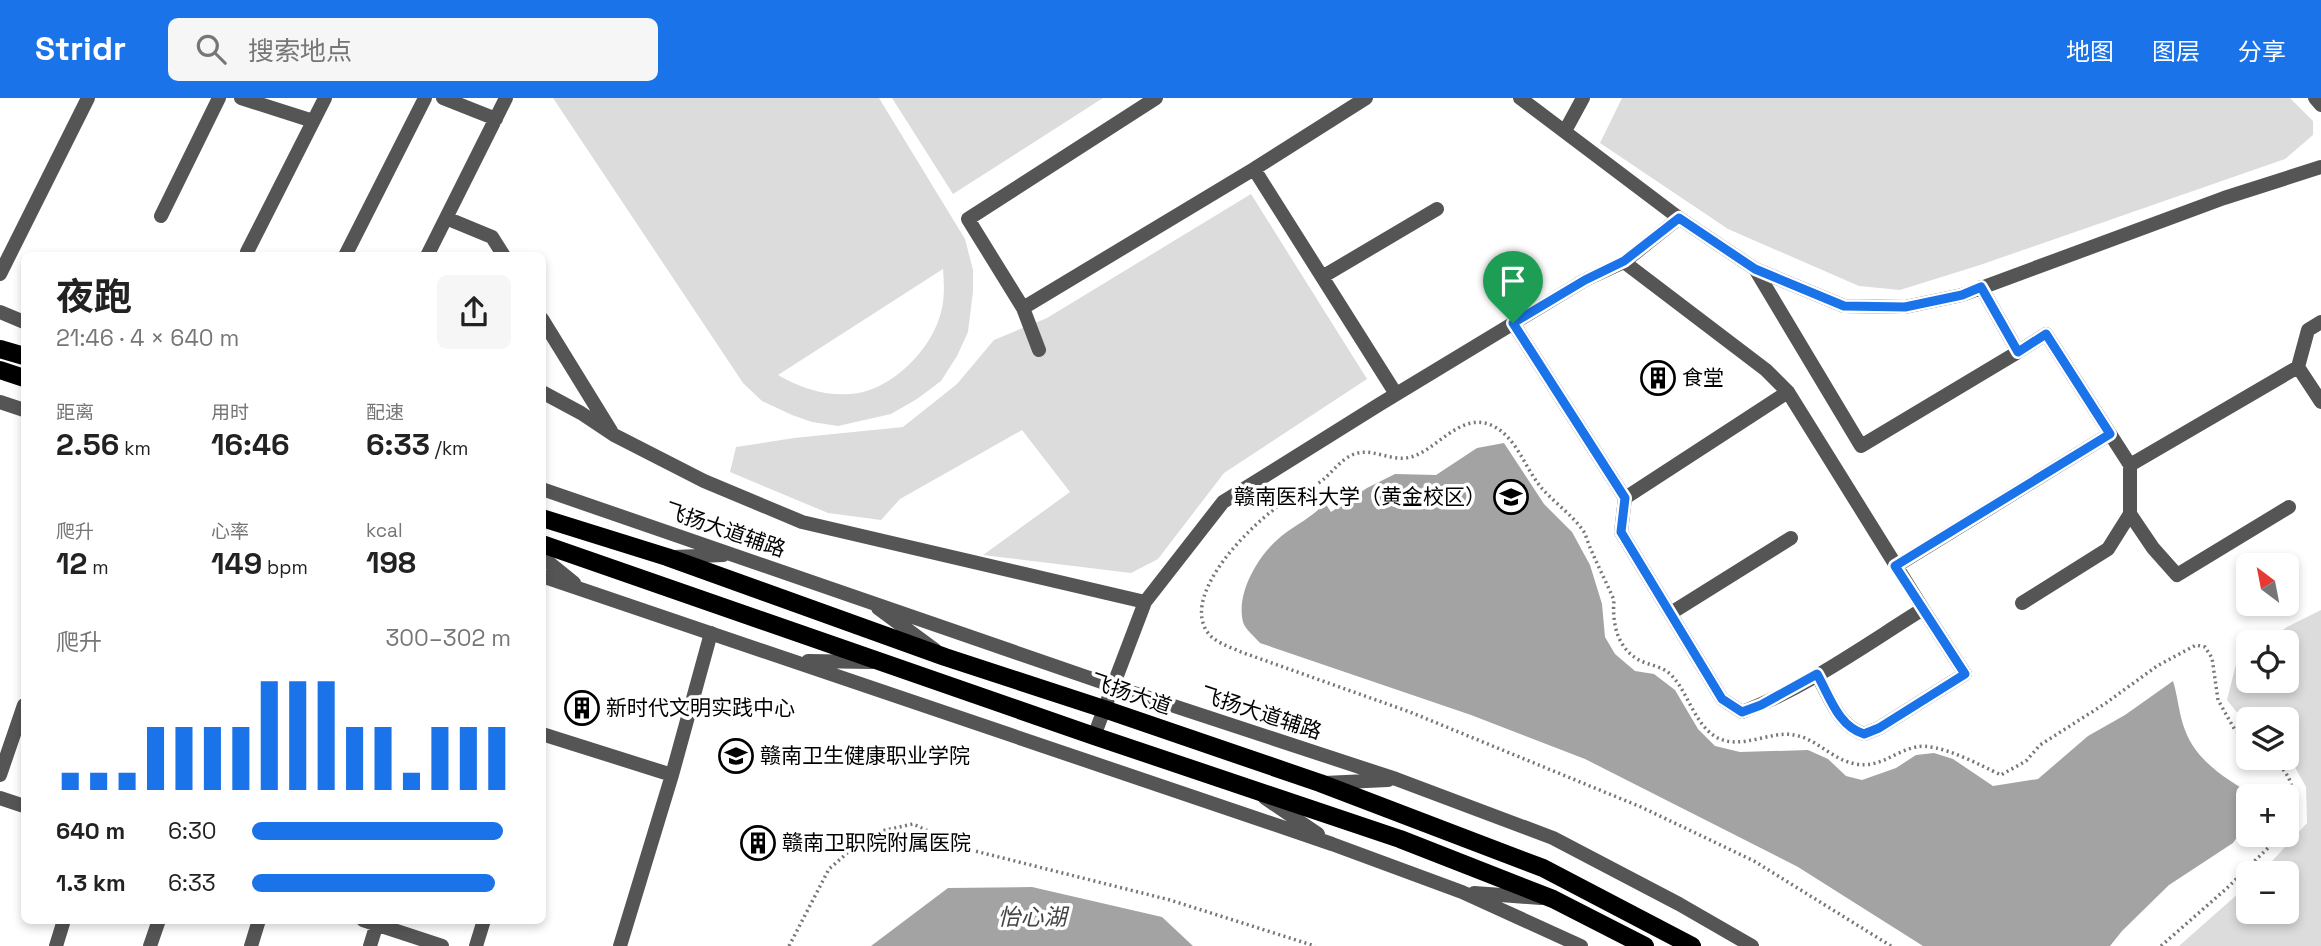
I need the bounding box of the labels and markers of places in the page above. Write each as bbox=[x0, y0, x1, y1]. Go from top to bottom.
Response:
pin bbox=[1483, 251, 1543, 323]
building icon: 食堂 bbox=[1639, 359, 1677, 397]
place label: 食堂 bbox=[1682, 364, 1724, 391]
school or university icon: 赣南医科大学（黄金校区） bbox=[1492, 478, 1530, 516]
place label: 赣南医科大学（黄金校区） bbox=[1234, 483, 1486, 510]
building icon: 新时代文明实践中心 bbox=[563, 689, 601, 727]
place label: 新时代文明实践中心 bbox=[606, 694, 795, 721]
school or university icon: 赣南卫生健康职业学院 bbox=[717, 737, 755, 775]
place label: 赣南卫生健康职业学院 bbox=[760, 742, 970, 769]
building icon: 赣南卫职院附属医院 bbox=[739, 824, 777, 862]
place label: 赣南卫职院附属医院 bbox=[782, 829, 971, 856]

